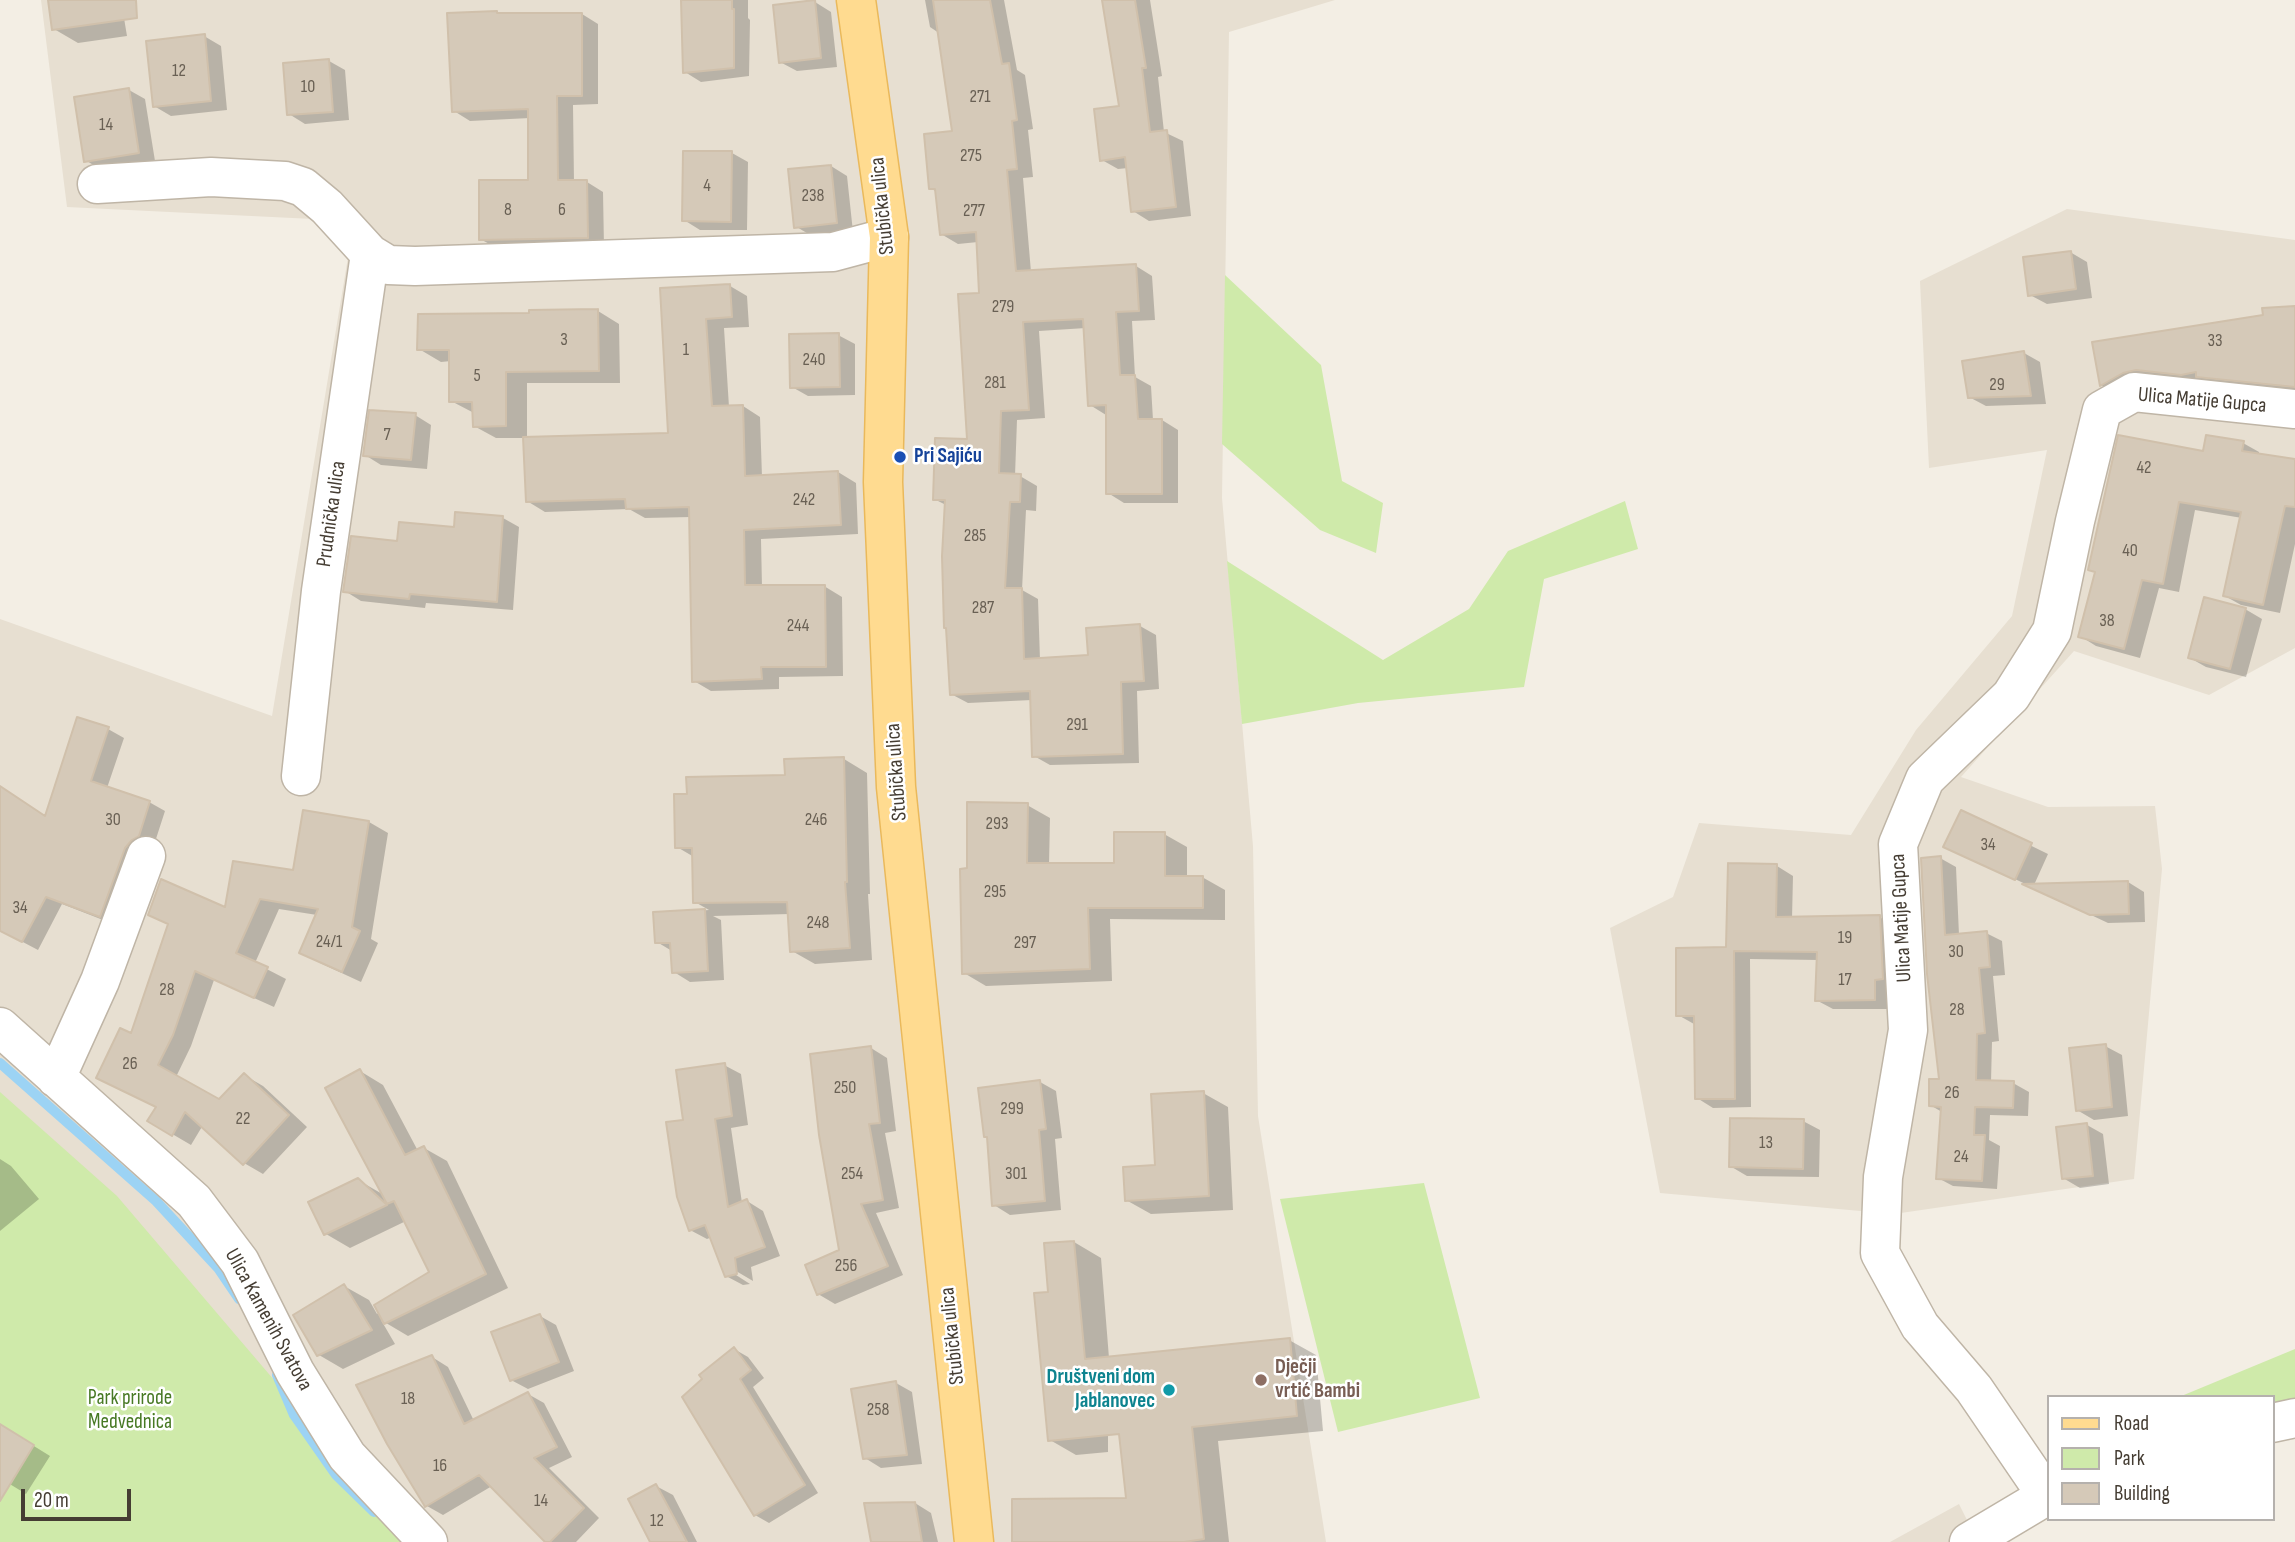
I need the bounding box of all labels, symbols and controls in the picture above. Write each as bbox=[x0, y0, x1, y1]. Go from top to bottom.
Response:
house number: 12 bbox=[172, 60, 186, 82]
house number: 10 bbox=[301, 76, 315, 98]
house number: 271 bbox=[969, 86, 991, 108]
house number: 14 bbox=[99, 114, 113, 136]
house number: 275 bbox=[960, 145, 982, 167]
street label: Stubička ulica bbox=[865, 156, 901, 256]
house number: 4 bbox=[703, 175, 711, 197]
house number: 238 bbox=[802, 185, 824, 207]
house number: 8 bbox=[504, 199, 512, 221]
house number: 6 bbox=[558, 199, 566, 221]
house number: 277 bbox=[963, 200, 985, 222]
house number: 279 bbox=[992, 296, 1014, 318]
house number: 3 bbox=[560, 329, 568, 351]
house number: 33 bbox=[2207, 330, 2223, 352]
house number: 1 bbox=[683, 339, 689, 361]
house number: 240 bbox=[803, 349, 825, 371]
house number: 5 bbox=[473, 365, 481, 387]
house number: 281 bbox=[984, 372, 1006, 394]
house number: 29 bbox=[1989, 374, 2005, 396]
street label: Ulica Matije Gupca bbox=[2137, 383, 2267, 419]
house number: 7 bbox=[383, 424, 391, 446]
place label: Pri Sajiću bbox=[914, 444, 982, 470]
marker: Pri Sajiću bbox=[892, 449, 908, 465]
house number: 42 bbox=[2136, 457, 2152, 479]
street label: Prudnička ulica bbox=[312, 460, 352, 568]
house number: 242 bbox=[793, 489, 815, 511]
house number: 285 bbox=[964, 525, 986, 547]
house number: 40 bbox=[2122, 540, 2138, 562]
house number: 287 bbox=[972, 597, 994, 619]
house number: 38 bbox=[2099, 610, 2115, 632]
house number: 244 bbox=[787, 615, 809, 637]
house number: 291 bbox=[1066, 714, 1088, 736]
street label: Stubička ulica bbox=[881, 722, 913, 822]
house number: 30 bbox=[105, 809, 121, 831]
house number: 246 bbox=[805, 809, 827, 831]
house number: 293 bbox=[986, 813, 1008, 835]
house number: 34 bbox=[1980, 834, 1996, 856]
street label: Ulica Matije Gupca bbox=[1886, 853, 1918, 983]
house number: 295 bbox=[984, 881, 1006, 903]
house number: 34 bbox=[12, 897, 28, 919]
house number: 248 bbox=[807, 912, 829, 934]
house number: 19 bbox=[1838, 927, 1852, 949]
house number: 24/1 bbox=[316, 931, 342, 953]
house number: 297 bbox=[1014, 932, 1036, 954]
house number: 30 bbox=[1948, 941, 1964, 963]
house number: 17 bbox=[1838, 969, 1852, 991]
house number: 28 bbox=[159, 979, 175, 1001]
house number: 28 bbox=[1949, 999, 1965, 1021]
house number: 26 bbox=[122, 1053, 138, 1075]
house number: 250 bbox=[834, 1077, 856, 1099]
house number: 26 bbox=[1944, 1082, 1960, 1104]
house number: 299 bbox=[1000, 1098, 1024, 1120]
house number: 22 bbox=[236, 1108, 250, 1130]
house number: 13 bbox=[1759, 1132, 1773, 1154]
house number: 24 bbox=[1954, 1146, 1968, 1168]
house number: 254 bbox=[841, 1163, 863, 1185]
house number: 301 bbox=[1005, 1163, 1027, 1185]
street label: Ulica Kamenih Svatova bbox=[219, 1245, 317, 1395]
house number: 256 bbox=[835, 1255, 857, 1277]
street label: Stubička ulica bbox=[935, 1286, 971, 1386]
place label: Dječji vrtić Bambi bbox=[1275, 1355, 1360, 1405]
place label: Društveni dom Jablanovec bbox=[1047, 1365, 1155, 1415]
marker: Dječji vrtić Bambi bbox=[1253, 1372, 1269, 1388]
marker: Društveni dom Jablanovec bbox=[1161, 1382, 1177, 1398]
park label: Park prirode Medvednica bbox=[88, 1386, 172, 1436]
house number: 18 bbox=[401, 1388, 415, 1410]
legend bbox=[2046, 1395, 2274, 1521]
house number: 258 bbox=[867, 1399, 889, 1421]
text: Road bbox=[2114, 1411, 2149, 1436]
text: Park bbox=[2114, 1446, 2145, 1471]
house number: 16 bbox=[433, 1455, 447, 1477]
scale bar bbox=[24, 1476, 135, 1520]
text: Building bbox=[2114, 1481, 2170, 1506]
text: 20 m bbox=[34, 1488, 69, 1513]
house number: 14 bbox=[534, 1490, 548, 1512]
house number: 12 bbox=[650, 1510, 664, 1532]

